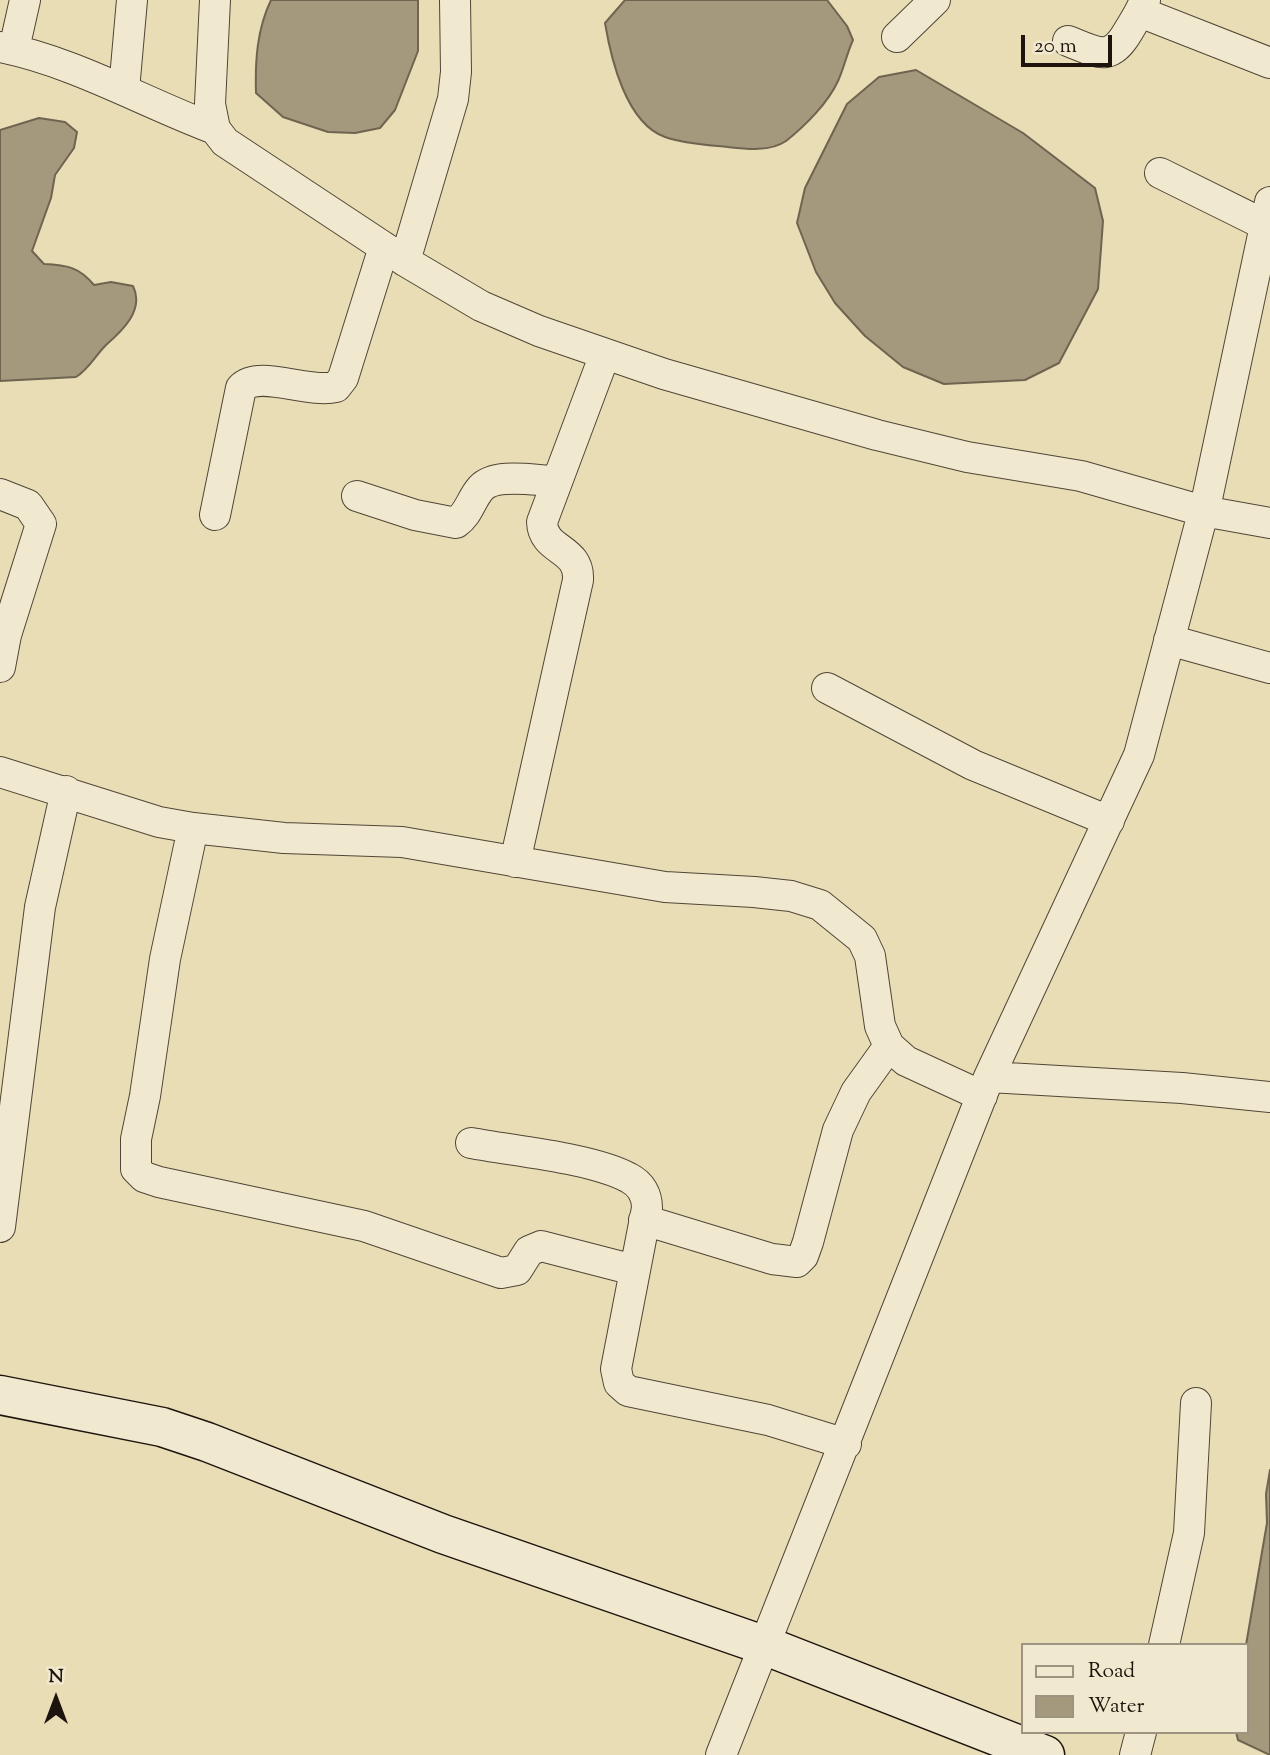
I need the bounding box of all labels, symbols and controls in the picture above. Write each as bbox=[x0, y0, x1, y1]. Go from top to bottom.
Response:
scale bar bbox=[1025, 21, 1116, 65]
text: 20 m bbox=[1034, 32, 1077, 62]
legend bbox=[1021, 1643, 1249, 1734]
text: Road bbox=[1088, 1657, 1135, 1687]
north arrow bbox=[21, 1664, 91, 1734]
text: N bbox=[48, 1664, 64, 1691]
text: Water bbox=[1088, 1692, 1144, 1722]

